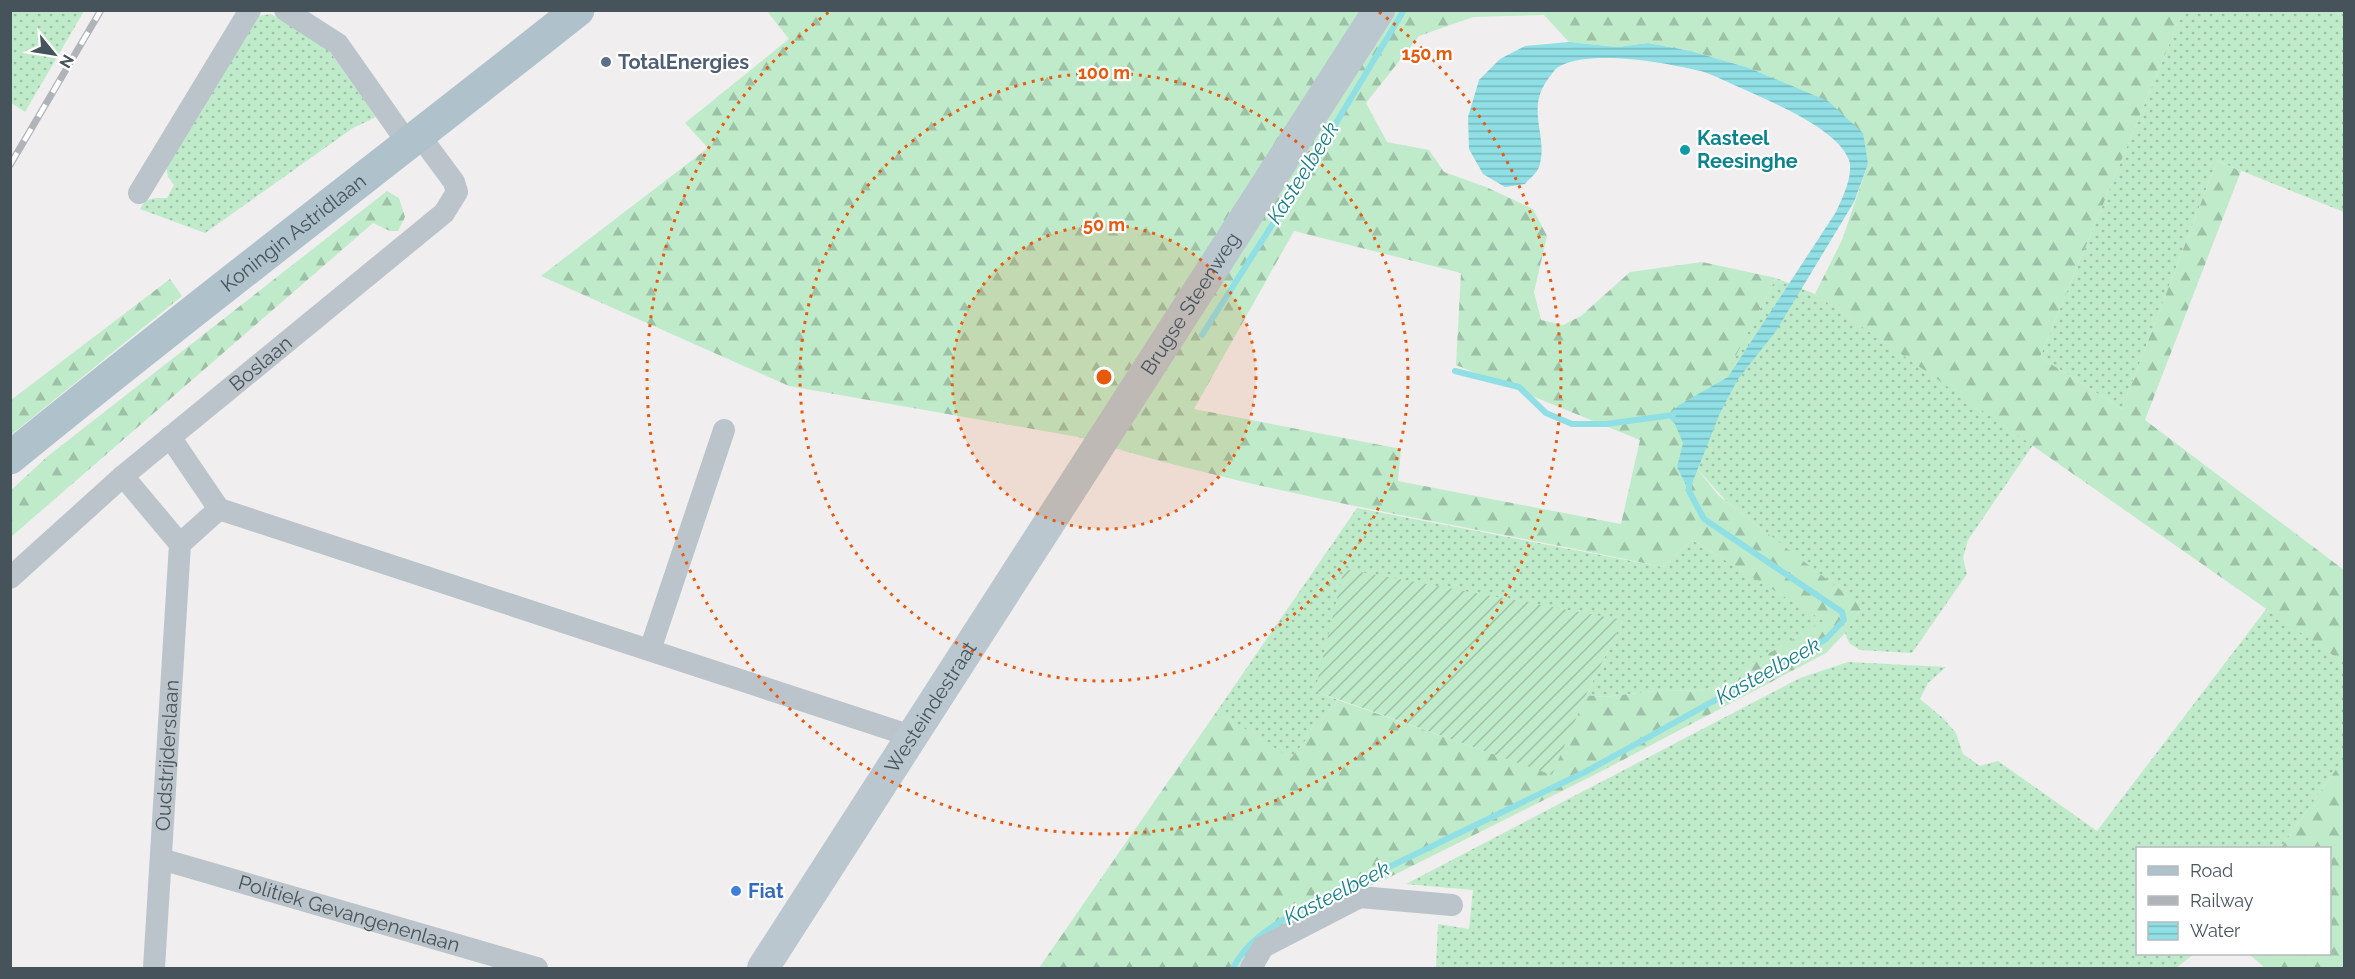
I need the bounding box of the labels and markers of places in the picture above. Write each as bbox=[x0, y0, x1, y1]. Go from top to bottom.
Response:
place label: TotalEnergies bbox=[618, 50, 749, 74]
marker: TotalEnergies bbox=[599, 55, 613, 69]
place label: Kasteel Reesinghe bbox=[1697, 126, 1798, 173]
marker: Kasteel Reesinghe bbox=[1678, 143, 1692, 157]
centre of rings bbox=[1094, 367, 1114, 387]
place label: Fiat bbox=[748, 879, 784, 903]
marker: Fiat bbox=[729, 884, 743, 898]

